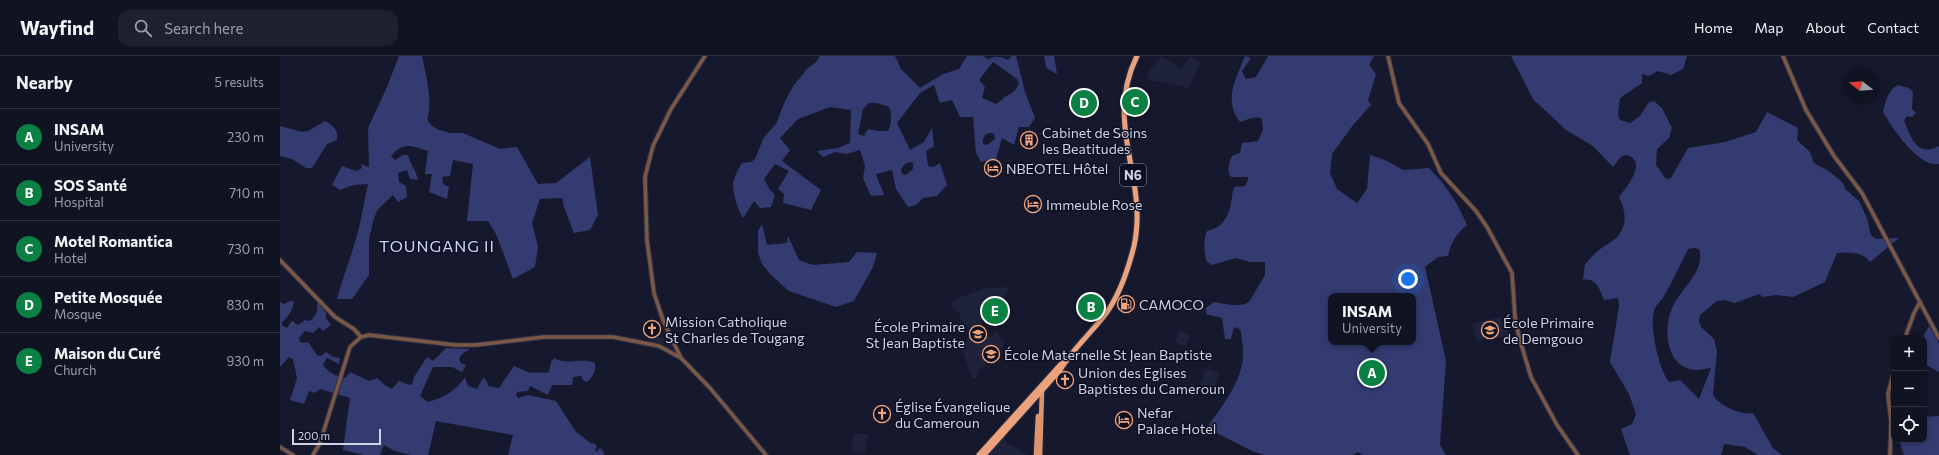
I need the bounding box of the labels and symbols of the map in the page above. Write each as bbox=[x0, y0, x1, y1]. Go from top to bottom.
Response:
north arrow bbox=[1843, 68, 1879, 104]
pin: C bbox=[1122, 87, 1148, 117]
pin: D bbox=[1071, 88, 1097, 118]
place label: Cabinet de Soins les Beatitudes bbox=[1042, 124, 1147, 157]
building icon: Cabinet de Soins les Beatitudes bbox=[1019, 130, 1039, 150]
hotel icon: NBEOTEL Hôtel bbox=[983, 158, 1003, 178]
place label: NBEOTEL Hôtel bbox=[1006, 160, 1108, 177]
road number: N6 bbox=[1120, 164, 1146, 186]
hotel icon: Immeuble Rose bbox=[1023, 194, 1043, 214]
place label: Immeuble Rose bbox=[1046, 196, 1142, 213]
district label: TOUNGANG II bbox=[379, 236, 495, 255]
your location bbox=[1398, 269, 1418, 289]
pin: B bbox=[1078, 292, 1104, 322]
fuel station icon: CAMOCO bbox=[1116, 294, 1136, 314]
pin: E bbox=[982, 296, 1008, 326]
place label: CAMOCO bbox=[1139, 296, 1204, 313]
place label: Mission Catholique St Charles de Tougang bbox=[665, 313, 805, 346]
place label: École Primaire de Demgouo bbox=[1503, 314, 1594, 347]
place label: École Primaire St Jean Baptiste bbox=[866, 318, 965, 351]
church icon: Mission Catholique St Charles de Tougang bbox=[642, 319, 662, 339]
school or university icon: École Primaire de Demgouo bbox=[1480, 320, 1500, 340]
school or university icon: École Primaire St Jean Baptiste bbox=[968, 324, 988, 344]
school or university icon: École Maternelle St Jean Baptiste bbox=[981, 344, 1001, 364]
place label: École Maternelle St Jean Baptiste bbox=[1004, 346, 1212, 363]
pin: A bbox=[1359, 358, 1385, 388]
place label: Union des Eglises Baptistes du Cameroun bbox=[1078, 364, 1225, 397]
church icon: Union des Eglises Baptistes du Cameroun bbox=[1055, 370, 1075, 390]
place label: Église Évangelique du Cameroun bbox=[895, 398, 1010, 431]
church icon: Église Évangelique du Cameroun bbox=[872, 404, 892, 424]
place label: Nefar Palace Hotel bbox=[1137, 404, 1216, 437]
hotel icon: Nefar Palace Hotel bbox=[1114, 410, 1134, 430]
scale bar bbox=[292, 427, 381, 446]

